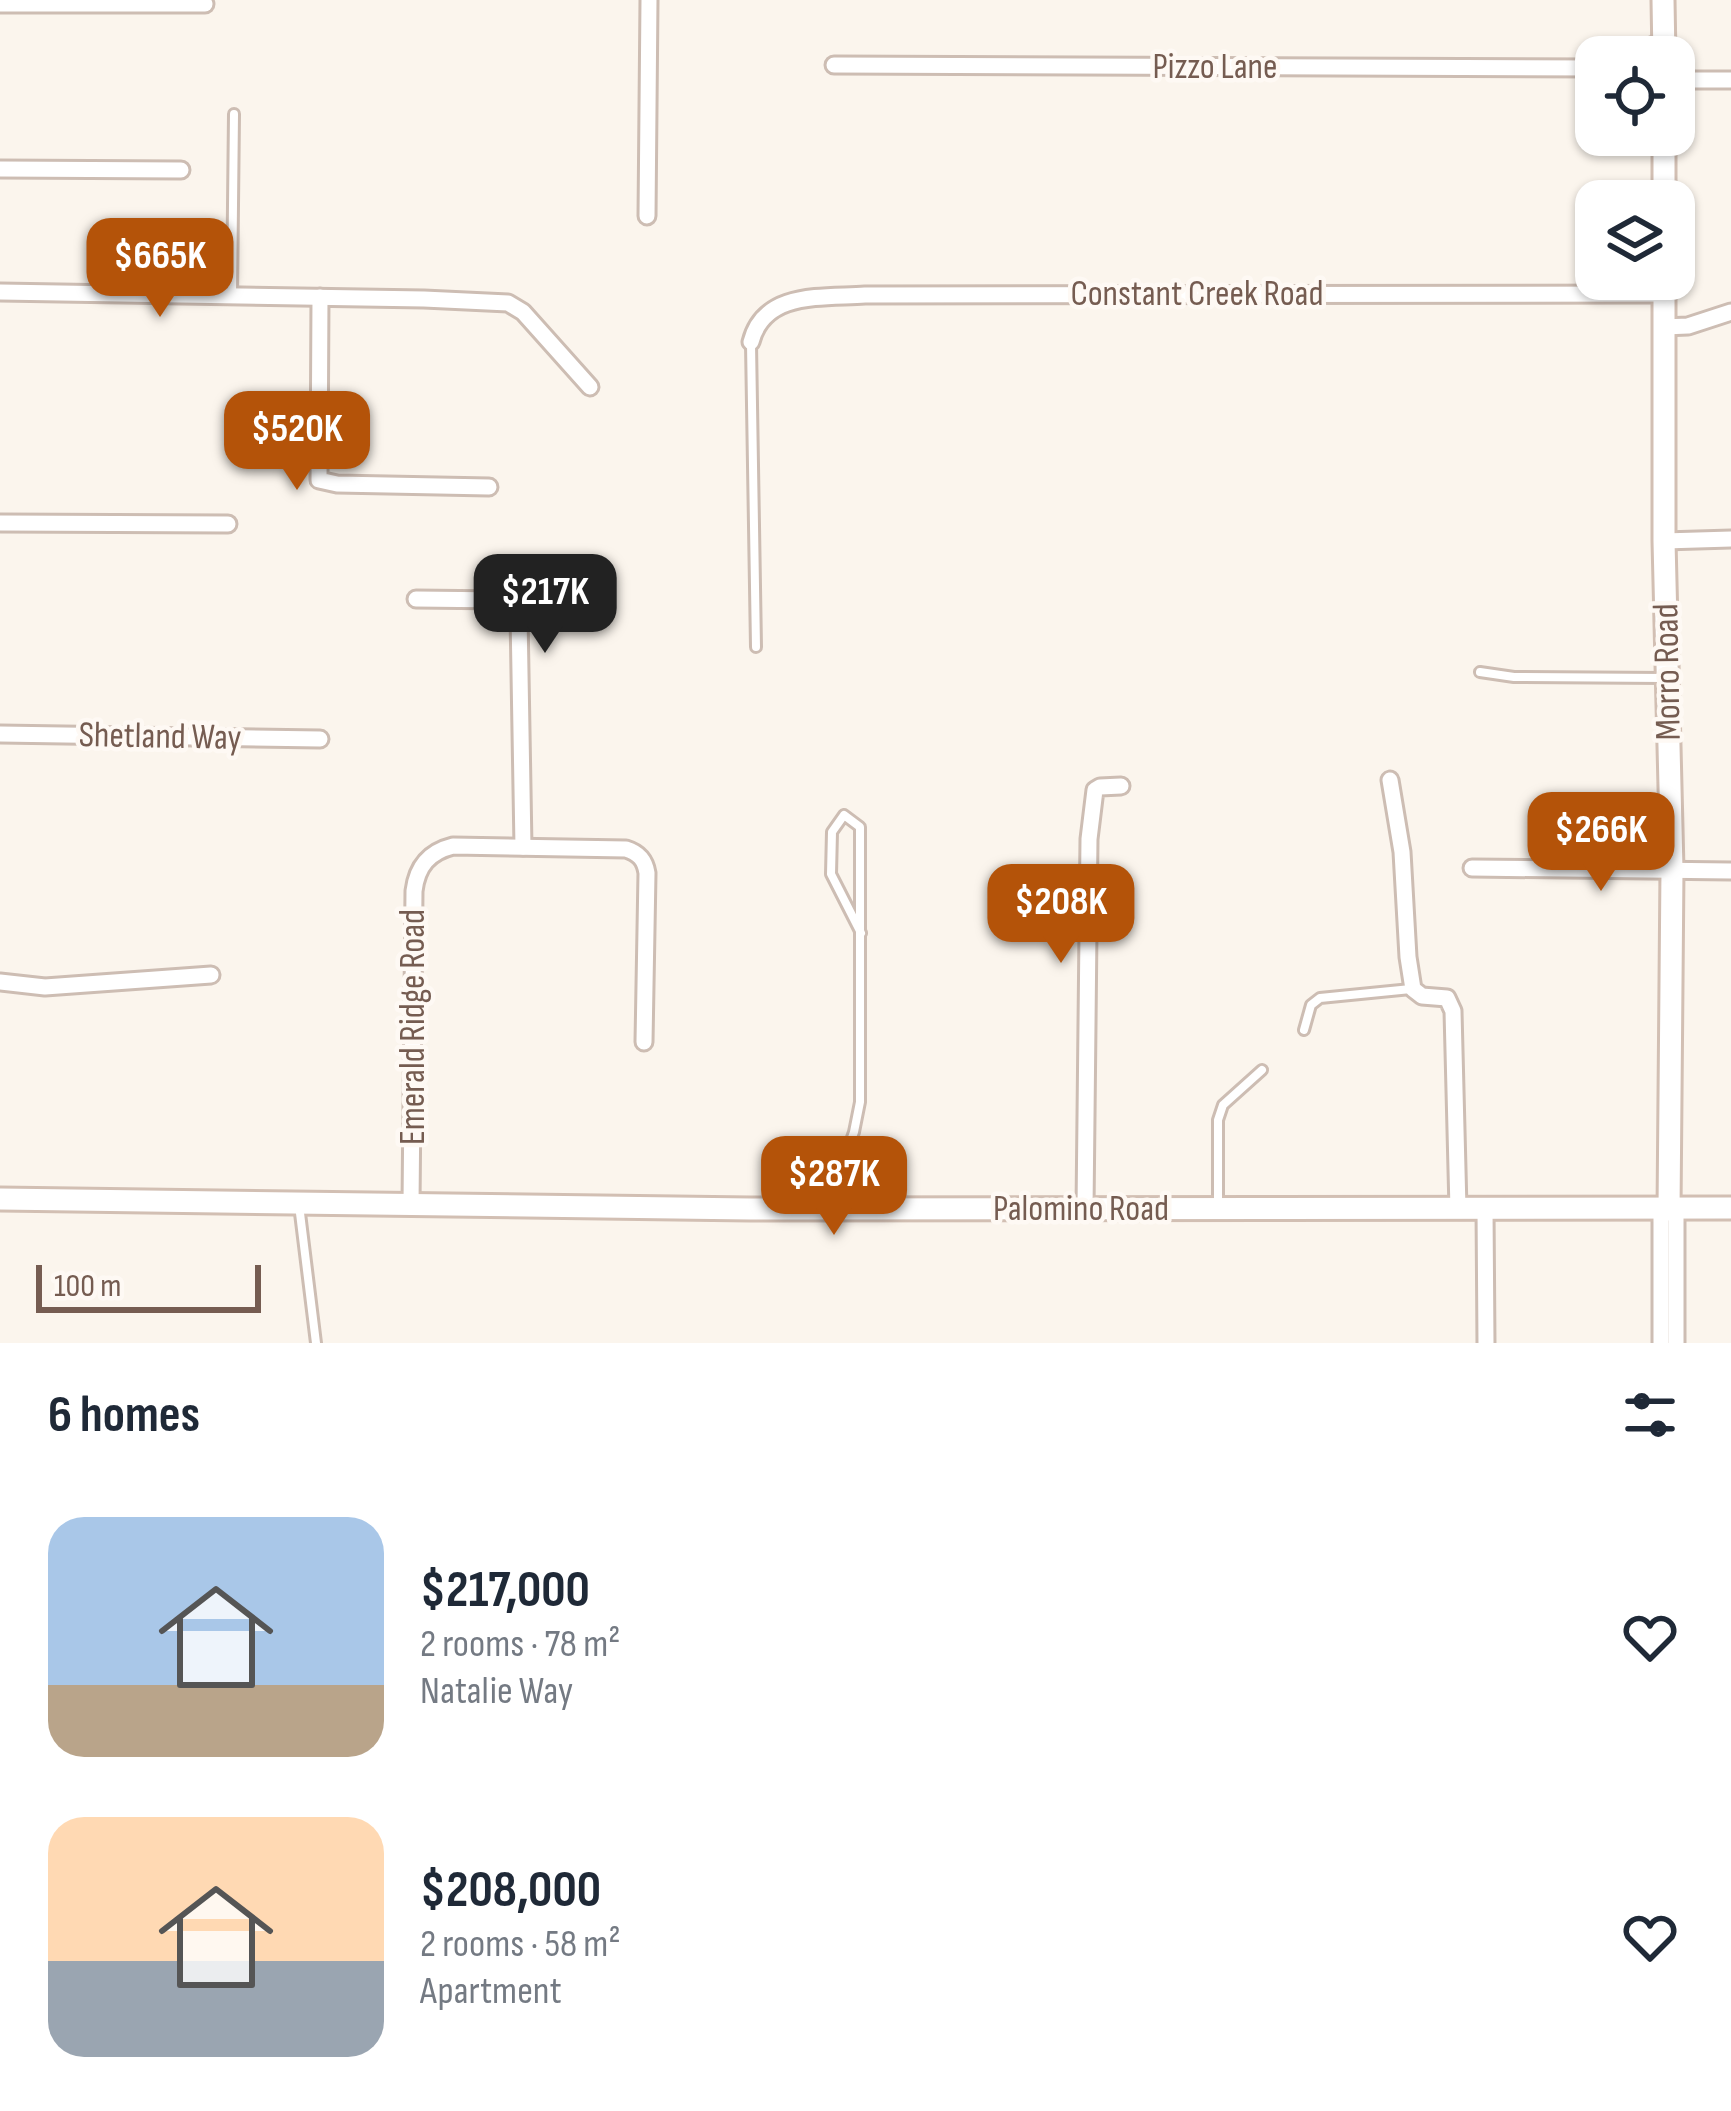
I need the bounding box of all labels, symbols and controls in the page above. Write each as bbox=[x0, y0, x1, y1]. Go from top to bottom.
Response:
map controls bbox=[1575, 36, 1695, 300]
button: locate bbox=[1575, 36, 1695, 156]
street label: Pizzo Lane bbox=[1153, 46, 1277, 89]
button: layers bbox=[1575, 180, 1695, 300]
pin: $665K bbox=[76, 218, 244, 320]
text: $665K bbox=[113, 233, 207, 280]
street label: Constant Creek Road bbox=[1071, 273, 1323, 316]
pin: $520K bbox=[213, 391, 381, 493]
text: $520K bbox=[251, 406, 343, 453]
pin: $217K bbox=[461, 554, 629, 656]
text: $217K bbox=[501, 569, 589, 616]
street label: Morro Road bbox=[1645, 603, 1691, 741]
street label: Shetland Way bbox=[78, 714, 242, 760]
pin: $266K bbox=[1517, 792, 1685, 894]
text: $266K bbox=[1555, 807, 1647, 854]
pin: $208K bbox=[977, 864, 1145, 966]
text: $208K bbox=[1014, 879, 1108, 926]
street label: Emerald Ridge Road bbox=[392, 909, 435, 1145]
pin: $287K bbox=[750, 1136, 918, 1238]
text: $287K bbox=[788, 1151, 880, 1198]
street label: Palomino Road bbox=[993, 1188, 1169, 1231]
scale bar bbox=[36, 1259, 261, 1312]
text: 100 m bbox=[54, 1266, 121, 1306]
icon: filters bbox=[1617, 1382, 1683, 1448]
text: 6 homes bbox=[48, 1385, 200, 1446]
text: $217,000 bbox=[420, 1560, 590, 1621]
icon: home bbox=[144, 1565, 288, 1709]
icon: heart bbox=[1617, 1604, 1683, 1670]
text: 2 rooms · 78 m² bbox=[420, 1621, 620, 1668]
text: Natalie Way bbox=[420, 1668, 573, 1715]
text: $208,000 bbox=[420, 1860, 601, 1921]
icon: home bbox=[144, 1865, 288, 2009]
icon: heart bbox=[1617, 1904, 1683, 1970]
text: 2 rooms · 58 m² bbox=[420, 1921, 621, 1968]
text: Apartment bbox=[420, 1968, 562, 2015]

